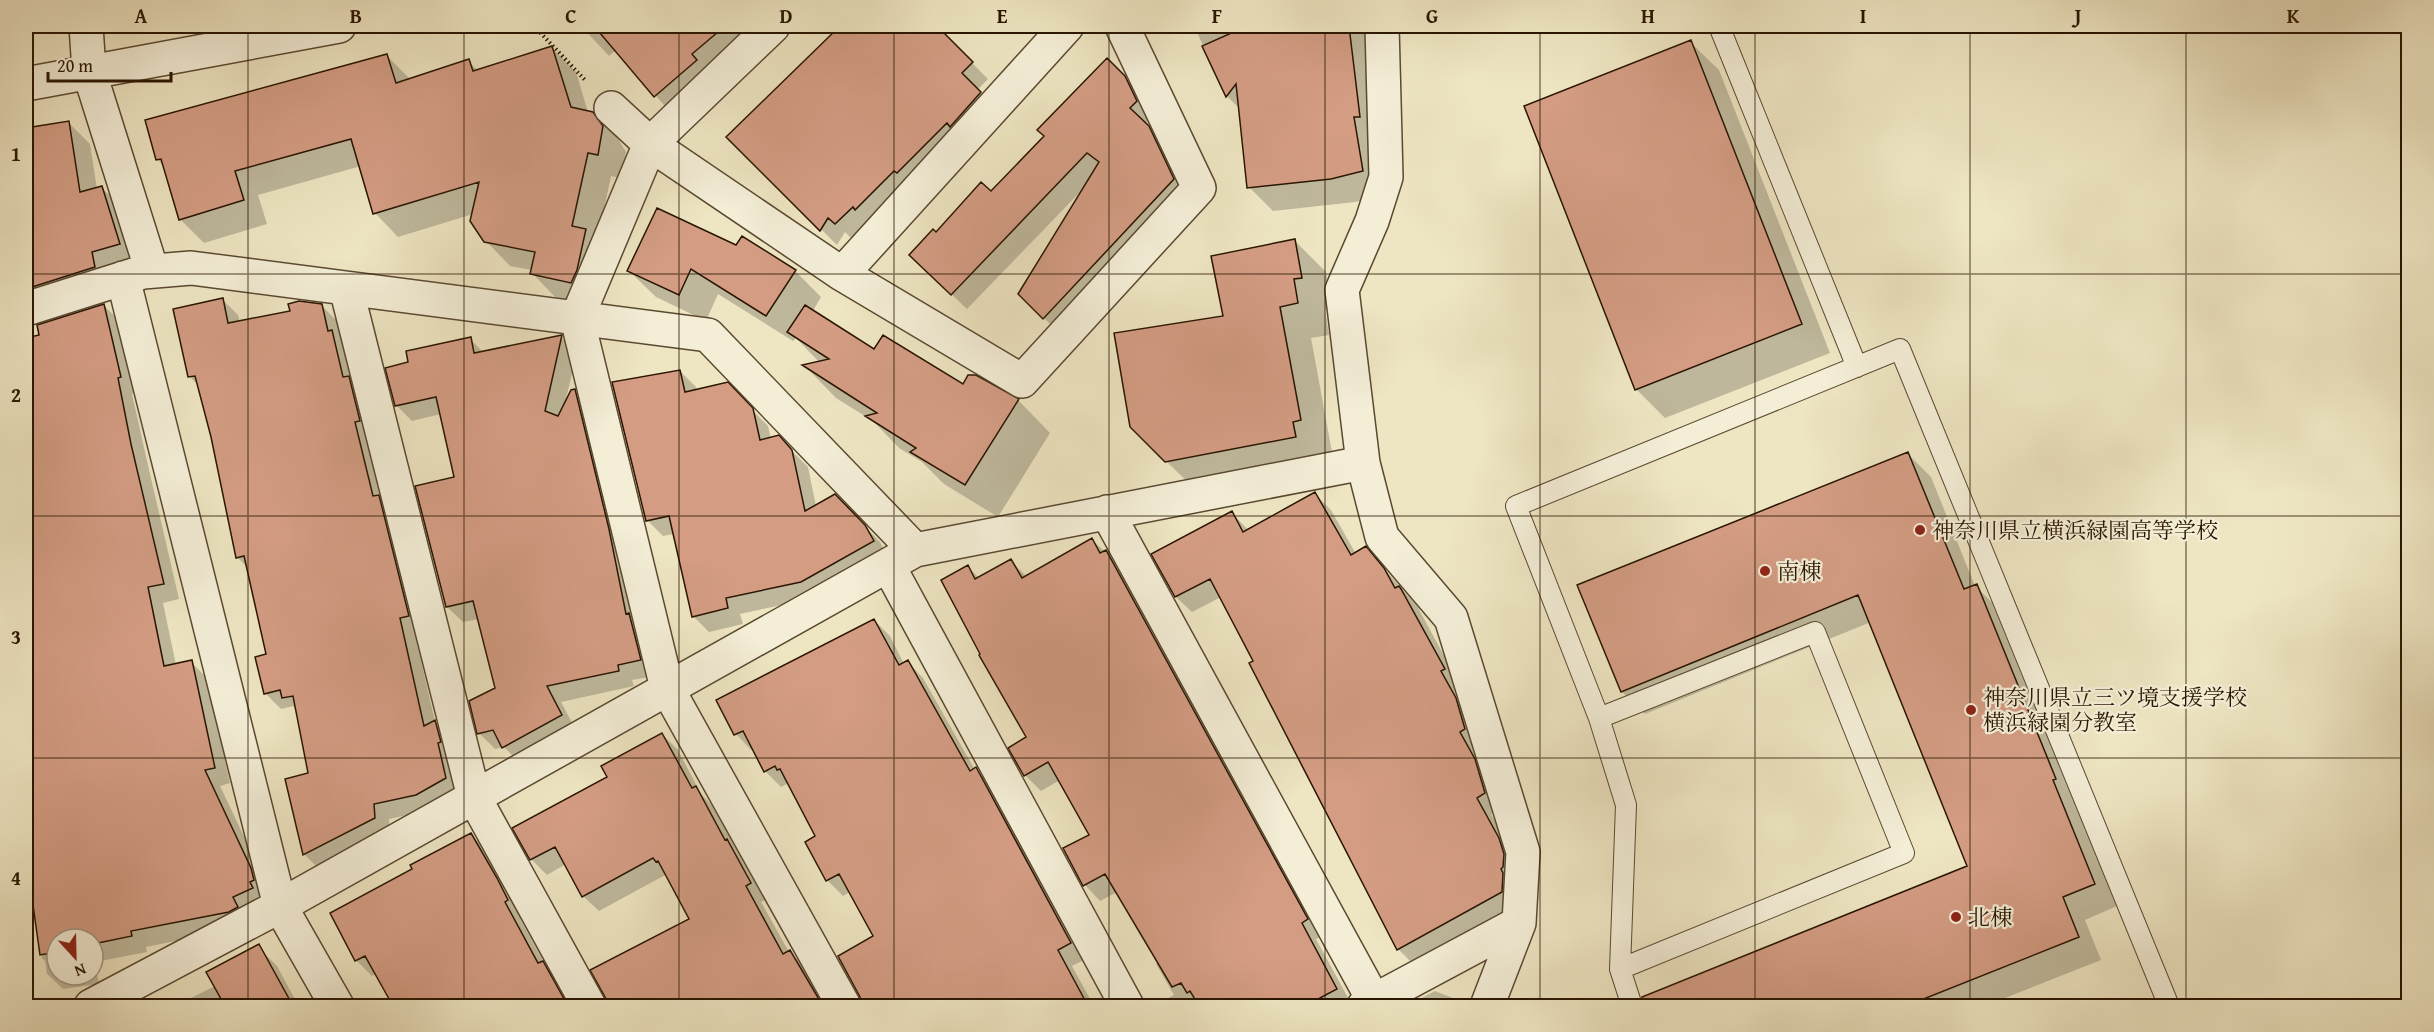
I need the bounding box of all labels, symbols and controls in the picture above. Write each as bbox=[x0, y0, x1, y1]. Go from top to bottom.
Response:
text: A bbox=[135, 1, 148, 30]
text: B bbox=[350, 1, 362, 30]
text: C bbox=[565, 1, 577, 30]
text: D bbox=[779, 1, 793, 30]
text: E bbox=[997, 1, 1008, 30]
text: F bbox=[1212, 1, 1222, 30]
text: G bbox=[1426, 1, 1438, 30]
text: H bbox=[1641, 1, 1655, 30]
text: I bbox=[1860, 1, 1866, 30]
text: J bbox=[2072, 1, 2082, 30]
text: K bbox=[2287, 1, 2300, 30]
scale bar bbox=[48, 45, 171, 83]
text: 20 m bbox=[57, 52, 93, 79]
text: 1 bbox=[11, 139, 21, 168]
text: 2 bbox=[11, 380, 21, 409]
place label: 神奈川県立横浜緑園高等学校 bbox=[1932, 514, 2218, 546]
marker: 神奈川県立横浜緑園高等学校 bbox=[1913, 523, 1927, 537]
place label: 南棟 bbox=[1777, 555, 1821, 587]
marker: 南棟 bbox=[1758, 564, 1772, 578]
text: 3 bbox=[11, 622, 21, 651]
place label: 神奈川県立三ツ境支援学校 横浜緑園分教室 bbox=[1983, 681, 2247, 738]
marker: 神奈川県立三ツ境支援学校 横浜緑園分教室 bbox=[1964, 703, 1978, 717]
text: 4 bbox=[11, 863, 21, 892]
place label: 北棟 bbox=[1968, 901, 2012, 933]
marker: 北棟 bbox=[1949, 910, 1963, 924]
north arrow bbox=[45, 927, 105, 987]
text: N bbox=[71, 958, 90, 984]

